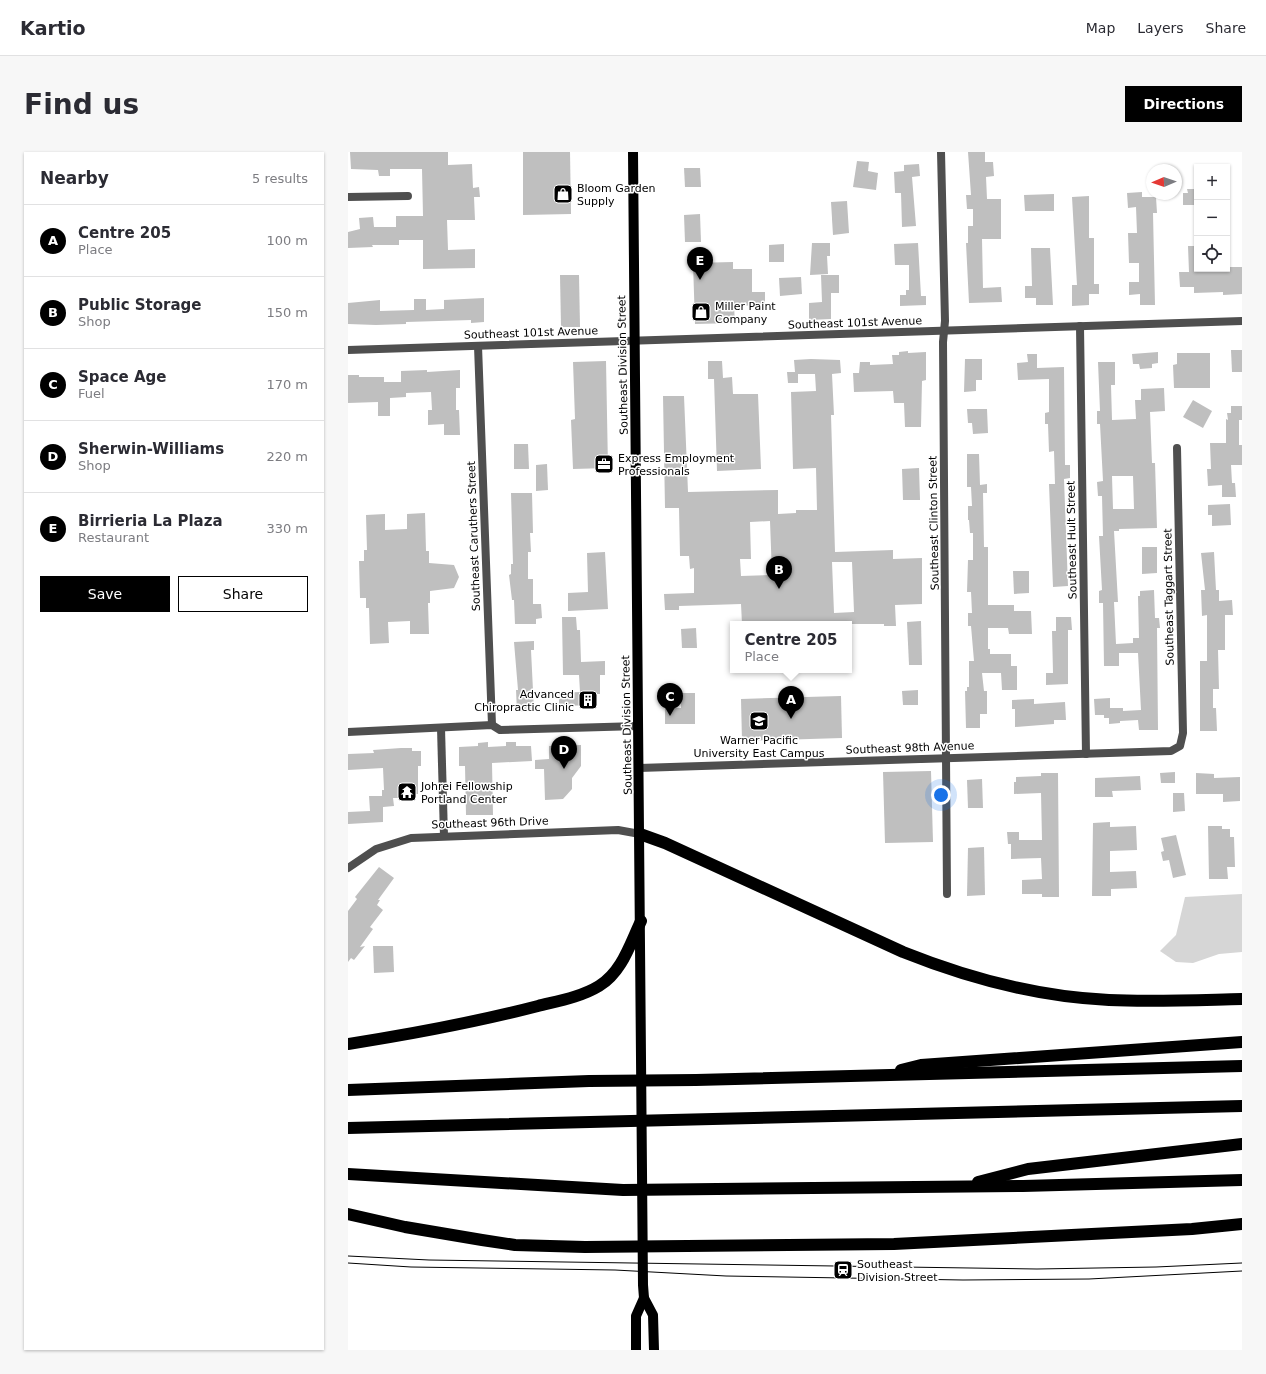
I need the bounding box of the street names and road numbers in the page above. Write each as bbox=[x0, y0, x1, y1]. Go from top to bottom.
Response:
street label: Southeast Division Street bbox=[615, 294, 631, 435]
street label: Southeast 101st Avenue bbox=[788, 314, 923, 332]
street label: Southeast 101st Avenue bbox=[464, 324, 599, 342]
street label: Southeast Clinton Street bbox=[926, 455, 942, 590]
street label: Southeast Caruthers Street bbox=[465, 460, 483, 611]
street label: Southeast Hult Street bbox=[1064, 480, 1080, 599]
street label: Southeast Taggart Street bbox=[1161, 528, 1177, 666]
street label: Southeast Division Street bbox=[619, 654, 635, 795]
street label: Southeast 98th Avenue bbox=[845, 739, 975, 757]
street label: Southeast 96th Drive bbox=[431, 814, 549, 832]

